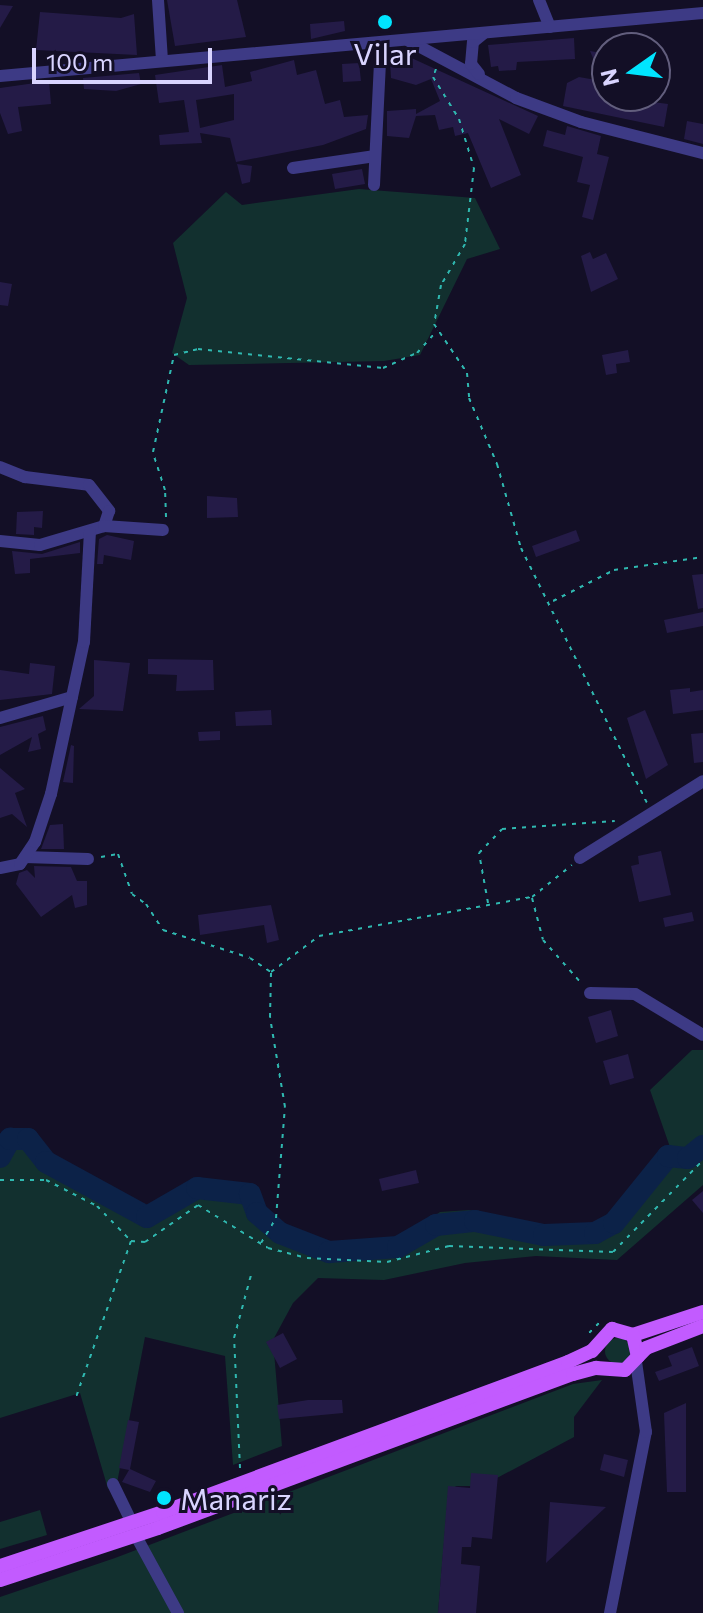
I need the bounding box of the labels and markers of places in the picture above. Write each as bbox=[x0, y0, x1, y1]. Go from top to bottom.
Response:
marker: Vilar bbox=[376, 13, 394, 31]
place label: Vilar bbox=[353, 35, 417, 71]
place label: Manariz bbox=[180, 1480, 292, 1516]
marker: Manariz bbox=[155, 1489, 173, 1507]

